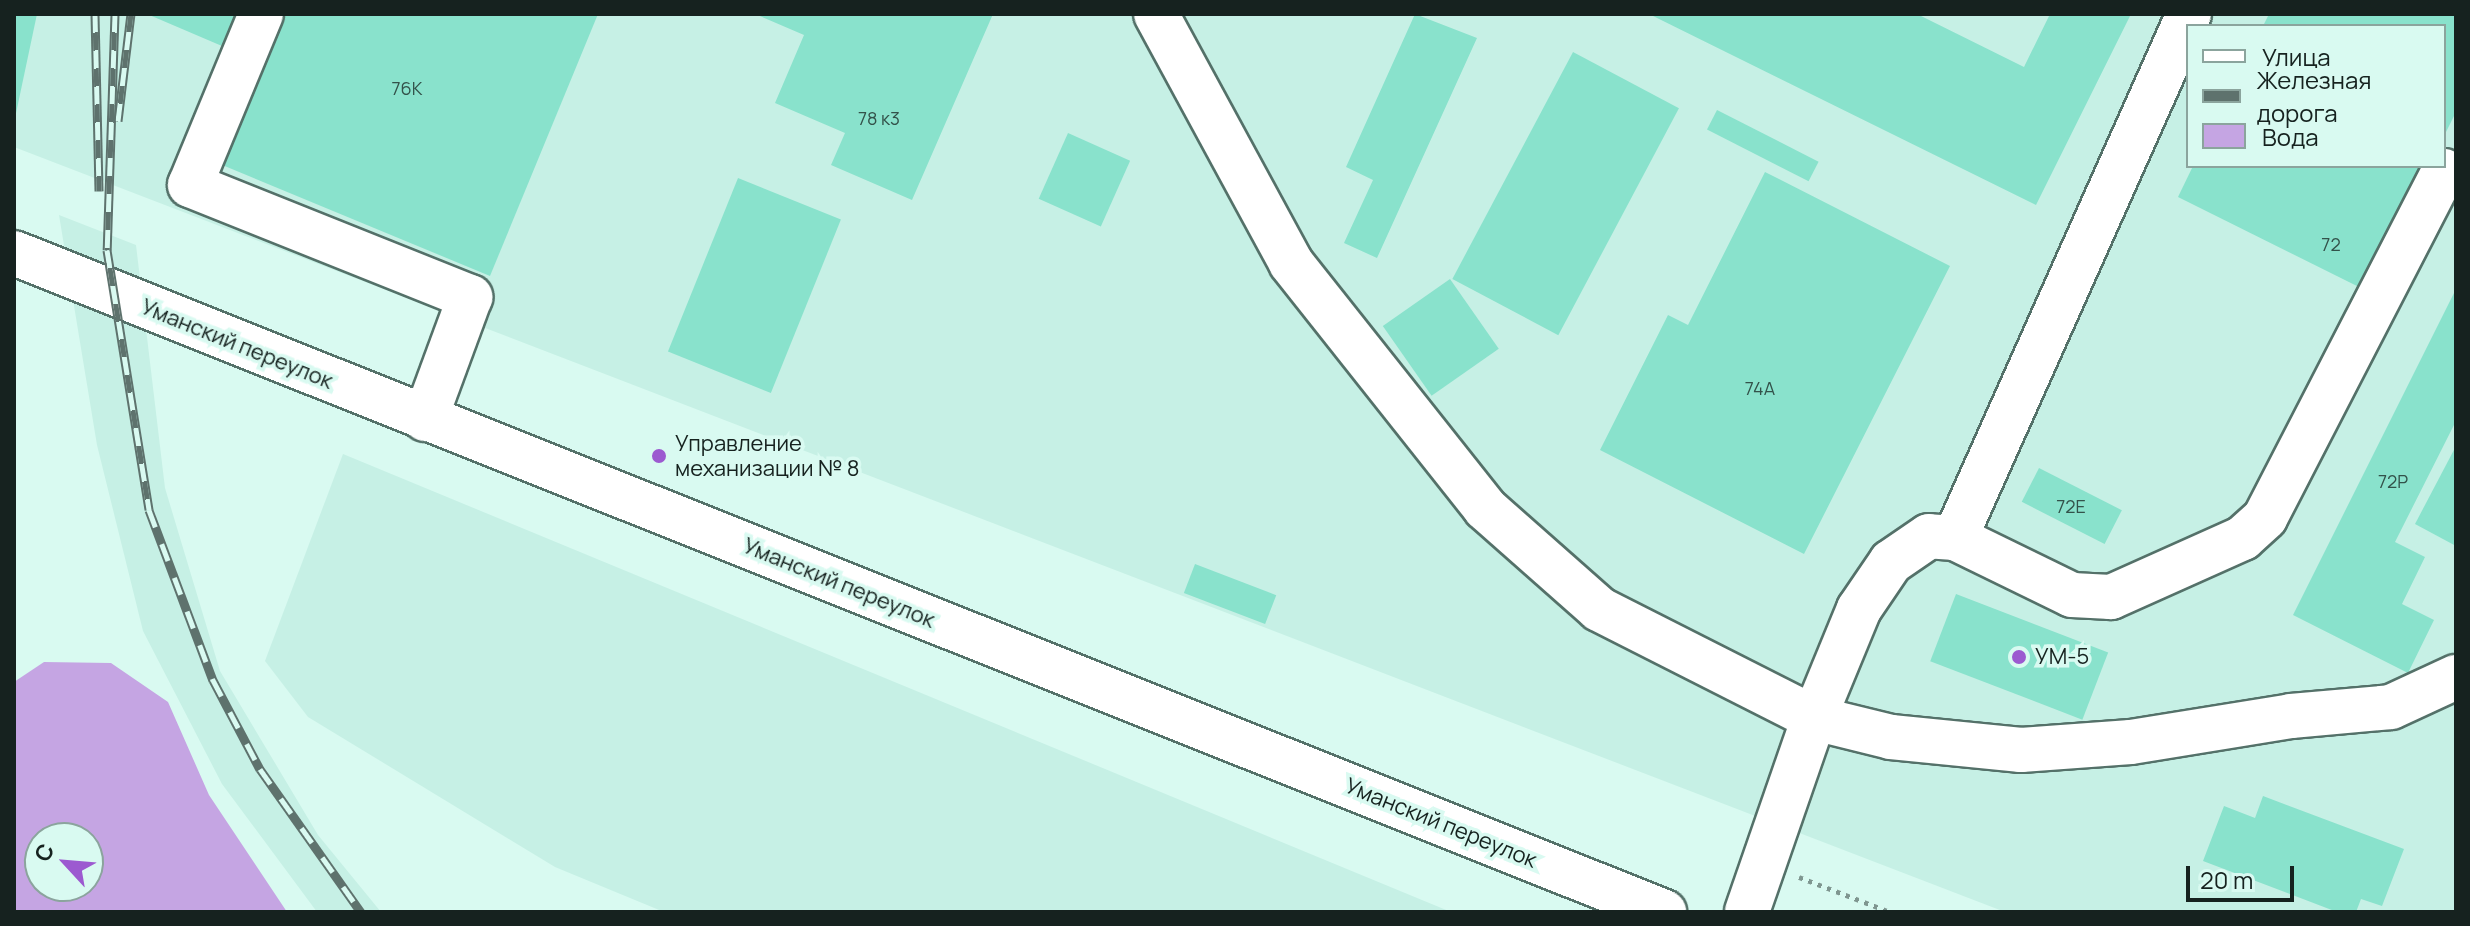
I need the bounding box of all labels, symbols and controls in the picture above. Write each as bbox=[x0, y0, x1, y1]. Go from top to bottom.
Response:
legend bbox=[2186, 24, 2446, 168]
text: Улица bbox=[2262, 40, 2331, 73]
text: Железная дорога bbox=[2257, 63, 2372, 129]
house number: 76К bbox=[392, 77, 422, 99]
house number: 78 к3 bbox=[858, 107, 900, 129]
text: Вода bbox=[2262, 120, 2319, 153]
house number: 72 bbox=[2321, 233, 2341, 255]
street label: Уманский переулок bbox=[137, 293, 337, 395]
house number: 74А bbox=[1745, 377, 1775, 399]
place label: Управление механизации № 8 bbox=[675, 430, 859, 482]
marker: Управление механизации № 8 bbox=[650, 447, 668, 465]
house number: 72Р bbox=[2378, 470, 2408, 492]
house number: 72Е bbox=[2056, 495, 2086, 517]
street label: Уманский переулок bbox=[739, 532, 939, 634]
place label: УМ-5 bbox=[2035, 644, 2089, 670]
marker: УМ-5 bbox=[2010, 648, 2028, 666]
street label: Уманский переулок bbox=[1341, 772, 1541, 874]
north arrow bbox=[24, 822, 104, 902]
text: С bbox=[27, 838, 61, 866]
scale bar bbox=[2190, 850, 2298, 900]
text: 20 m bbox=[2200, 863, 2253, 896]

